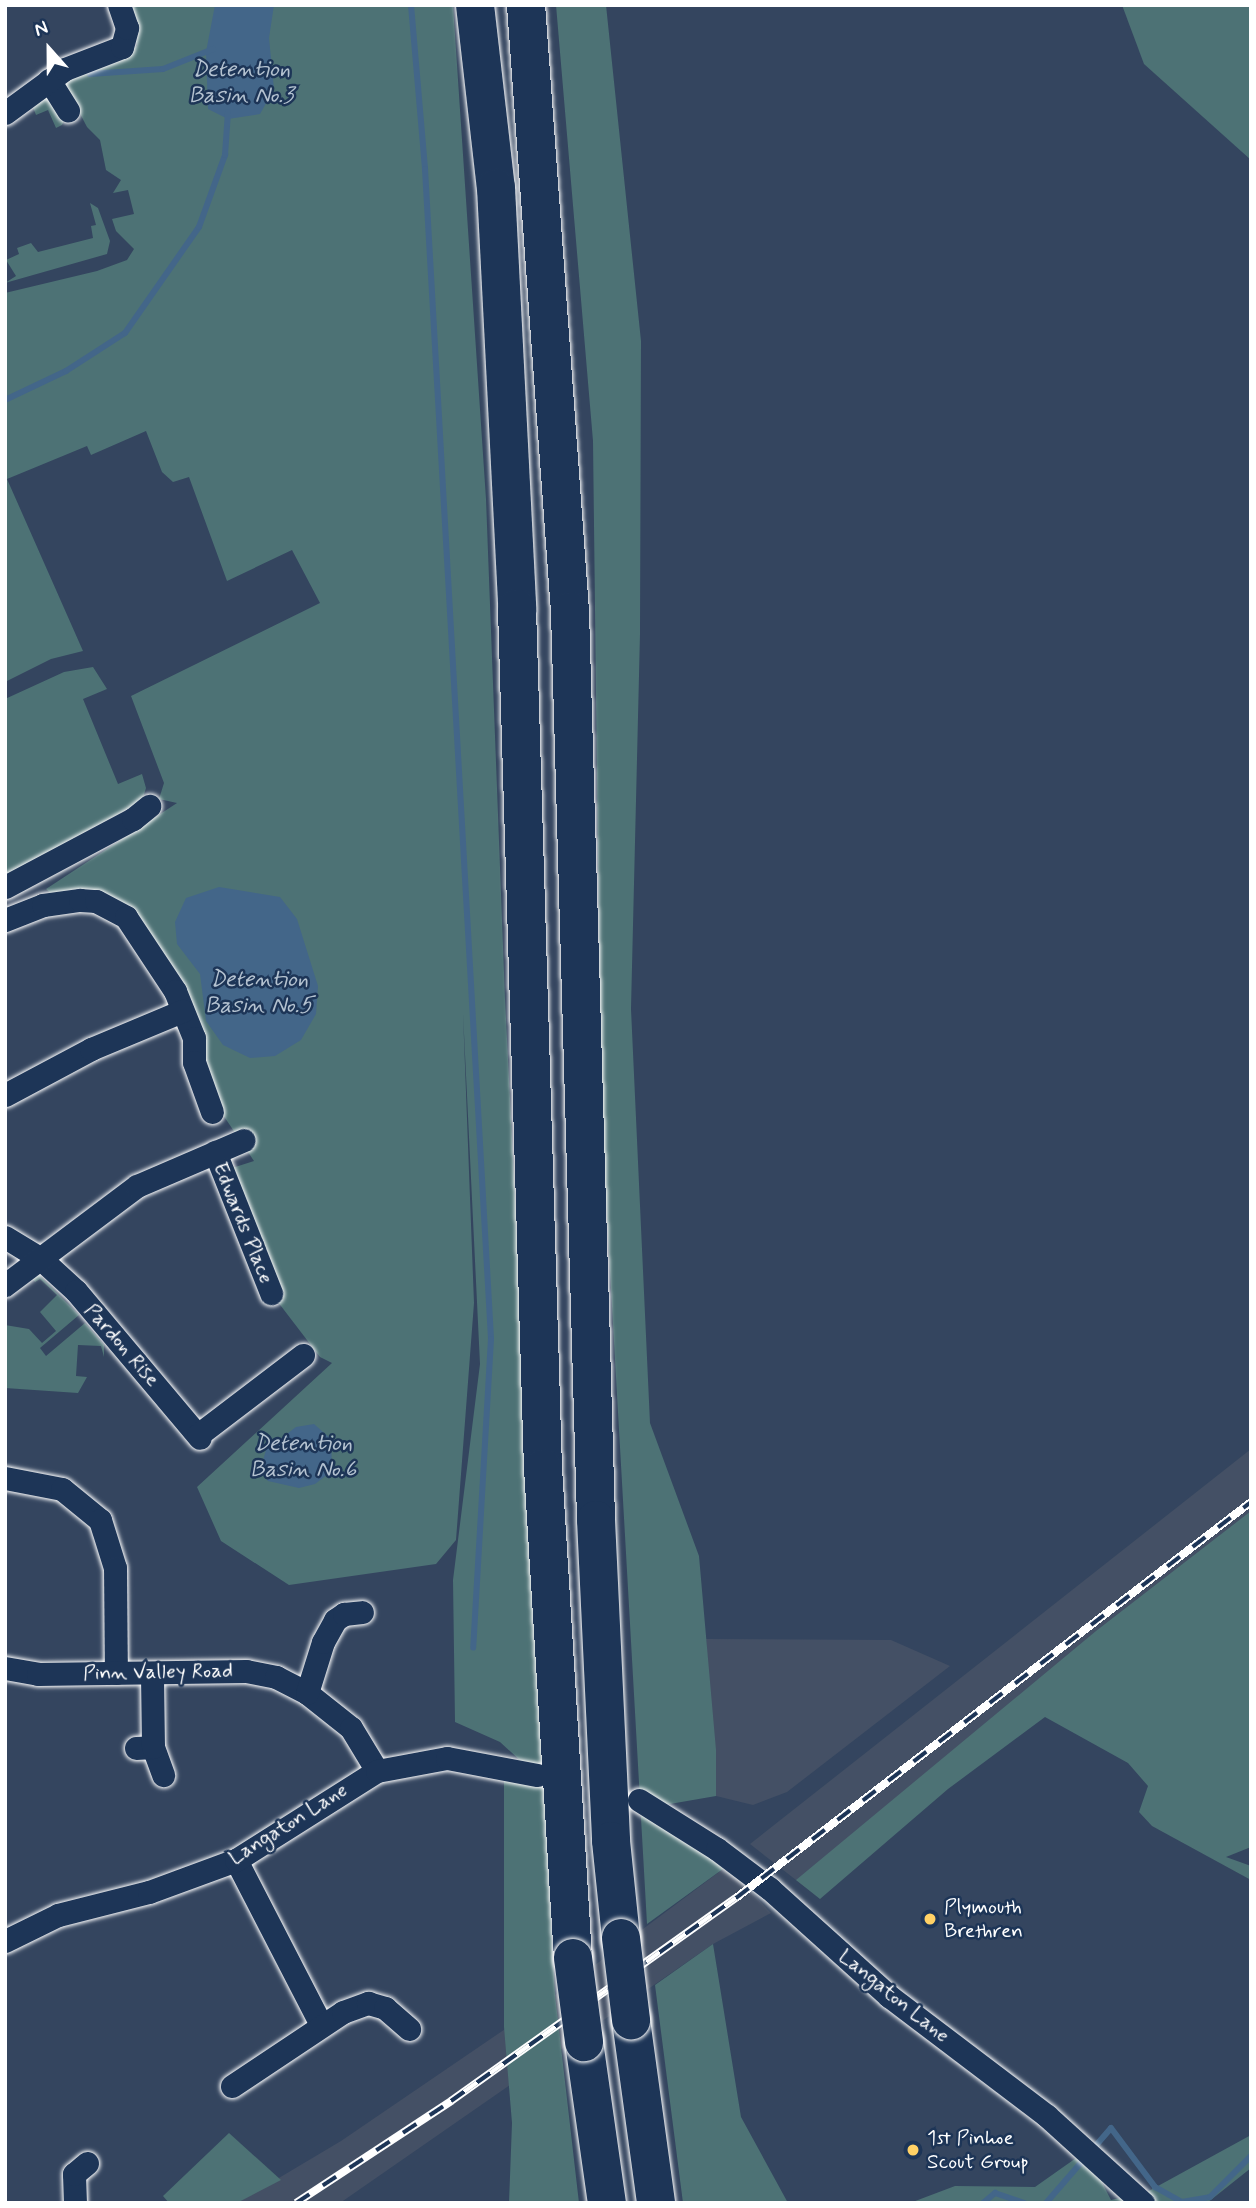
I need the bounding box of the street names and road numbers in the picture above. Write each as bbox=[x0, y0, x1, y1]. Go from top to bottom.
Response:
street label: Edwards Place bbox=[208, 1160, 278, 1286]
street label: Pardon Rise bbox=[79, 1298, 165, 1392]
street label: Pinn Valley Road bbox=[83, 1658, 233, 1686]
street label: Langaton Lane bbox=[223, 1777, 353, 1871]
street label: Langaton Lane bbox=[833, 1943, 955, 2049]

